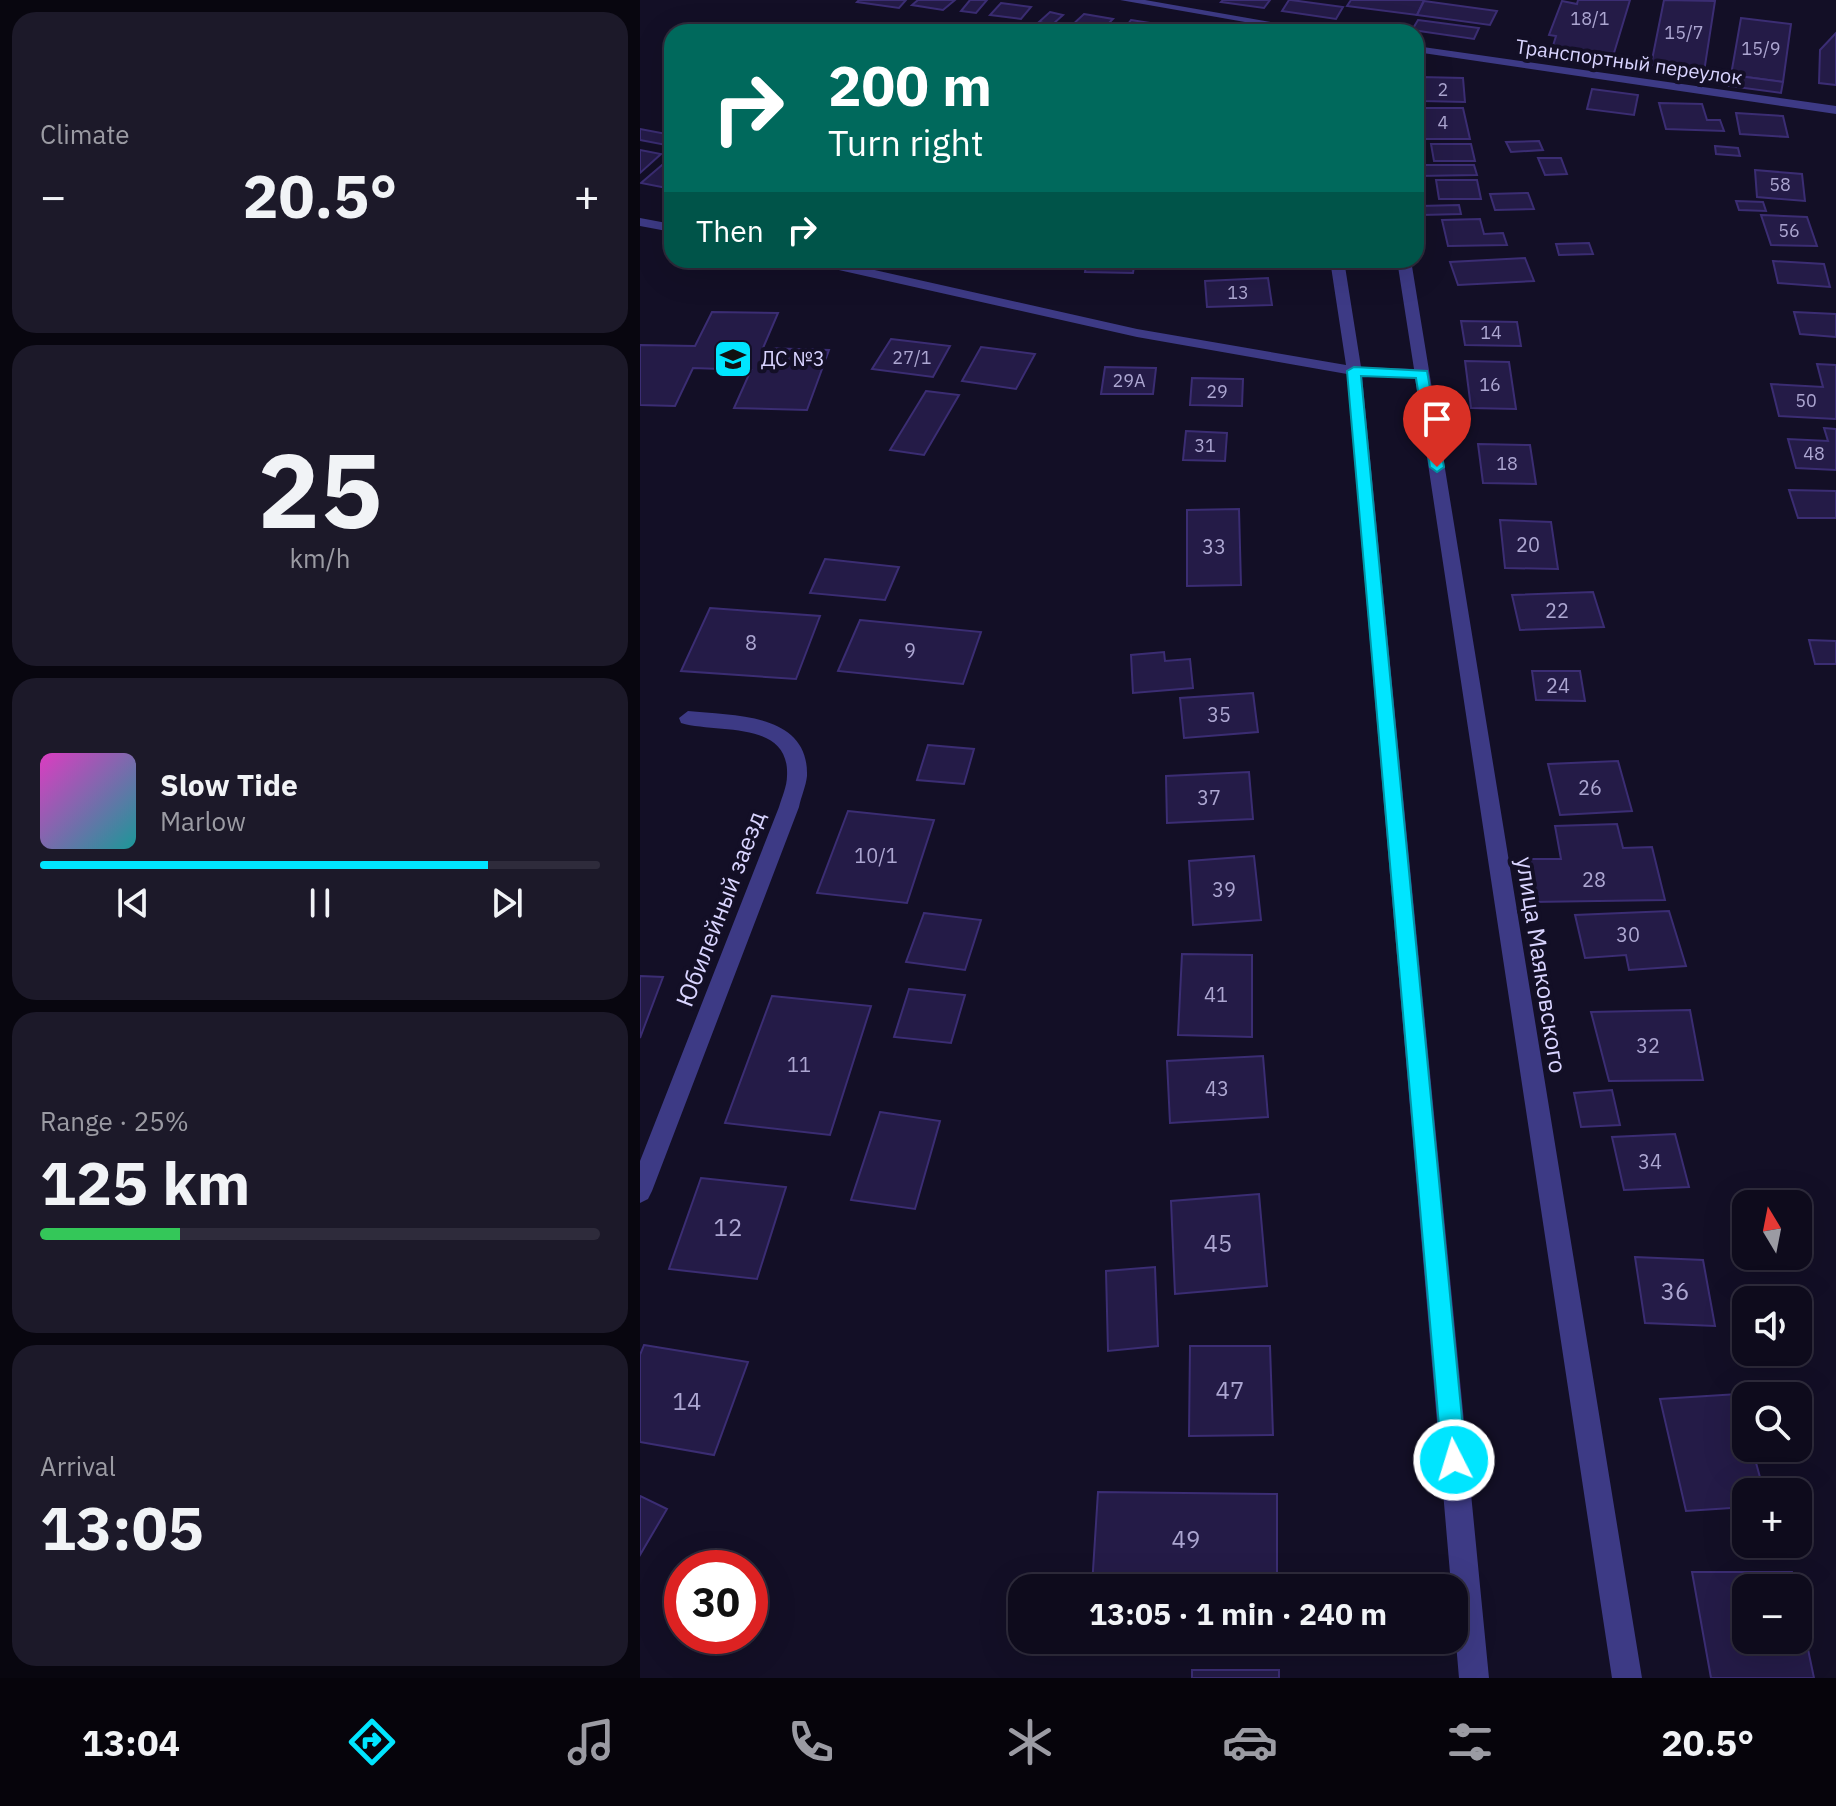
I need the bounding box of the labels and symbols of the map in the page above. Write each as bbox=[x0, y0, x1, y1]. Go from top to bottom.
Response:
house number: 18/1 bbox=[1570, 7, 1610, 30]
house number: 15/7 bbox=[1664, 21, 1704, 44]
street label: Транспортный переулок bbox=[1514, 32, 1744, 91]
house number: 15/9 bbox=[1741, 37, 1781, 60]
house number: 2 bbox=[1438, 78, 1448, 101]
house number: 4 bbox=[1438, 111, 1449, 134]
house number: 58 bbox=[1769, 173, 1791, 196]
house number: 56 bbox=[1778, 219, 1800, 242]
house number: 13 bbox=[1227, 281, 1249, 304]
house number: 14 bbox=[1480, 321, 1502, 344]
school or university icon: ДС №3 bbox=[712, 338, 754, 380]
place label: ДС №3 bbox=[761, 345, 825, 372]
house number: 27/1 bbox=[892, 346, 932, 369]
house number: 29А bbox=[1112, 369, 1146, 392]
house number: 16 bbox=[1479, 373, 1501, 396]
house number: 29 bbox=[1206, 380, 1228, 403]
pin bbox=[1403, 385, 1471, 467]
house number: 50 bbox=[1795, 389, 1817, 412]
house number: 31 bbox=[1194, 434, 1216, 457]
house number: 48 bbox=[1803, 442, 1825, 465]
house number: 18 bbox=[1496, 452, 1518, 475]
house number: 20 bbox=[1516, 531, 1540, 558]
house number: 33 bbox=[1202, 533, 1226, 560]
house number: 22 bbox=[1545, 597, 1569, 624]
house number: 8 bbox=[745, 629, 757, 656]
house number: 9 bbox=[904, 637, 916, 664]
house number: 24 bbox=[1546, 672, 1570, 699]
house number: 35 bbox=[1207, 701, 1231, 728]
house number: 26 bbox=[1578, 774, 1602, 801]
house number: 37 bbox=[1197, 784, 1221, 811]
street label: Юбилейный заезд bbox=[668, 806, 772, 1011]
house number: 10/1 bbox=[854, 842, 898, 869]
street label: улица Маяковского bbox=[1509, 854, 1575, 1075]
house number: 28 bbox=[1582, 866, 1606, 893]
house number: 39 bbox=[1212, 876, 1236, 903]
house number: 30 bbox=[1616, 921, 1640, 948]
house number: 41 bbox=[1204, 981, 1228, 1008]
house number: 32 bbox=[1636, 1032, 1660, 1059]
house number: 11 bbox=[787, 1051, 811, 1078]
house number: 43 bbox=[1205, 1075, 1229, 1102]
house number: 34 bbox=[1638, 1148, 1662, 1175]
north arrow bbox=[1732, 1190, 1812, 1270]
house number: 12 bbox=[714, 1211, 742, 1243]
house number: 45 bbox=[1204, 1227, 1232, 1259]
house number: 36 bbox=[1661, 1275, 1689, 1307]
house number: 47 bbox=[1216, 1374, 1244, 1406]
house number: 14 bbox=[673, 1385, 701, 1417]
position arrow bbox=[1412, 1418, 1496, 1502]
house number: 49 bbox=[1172, 1523, 1200, 1555]
speed limit sign: 30 bbox=[664, 1550, 768, 1654]

